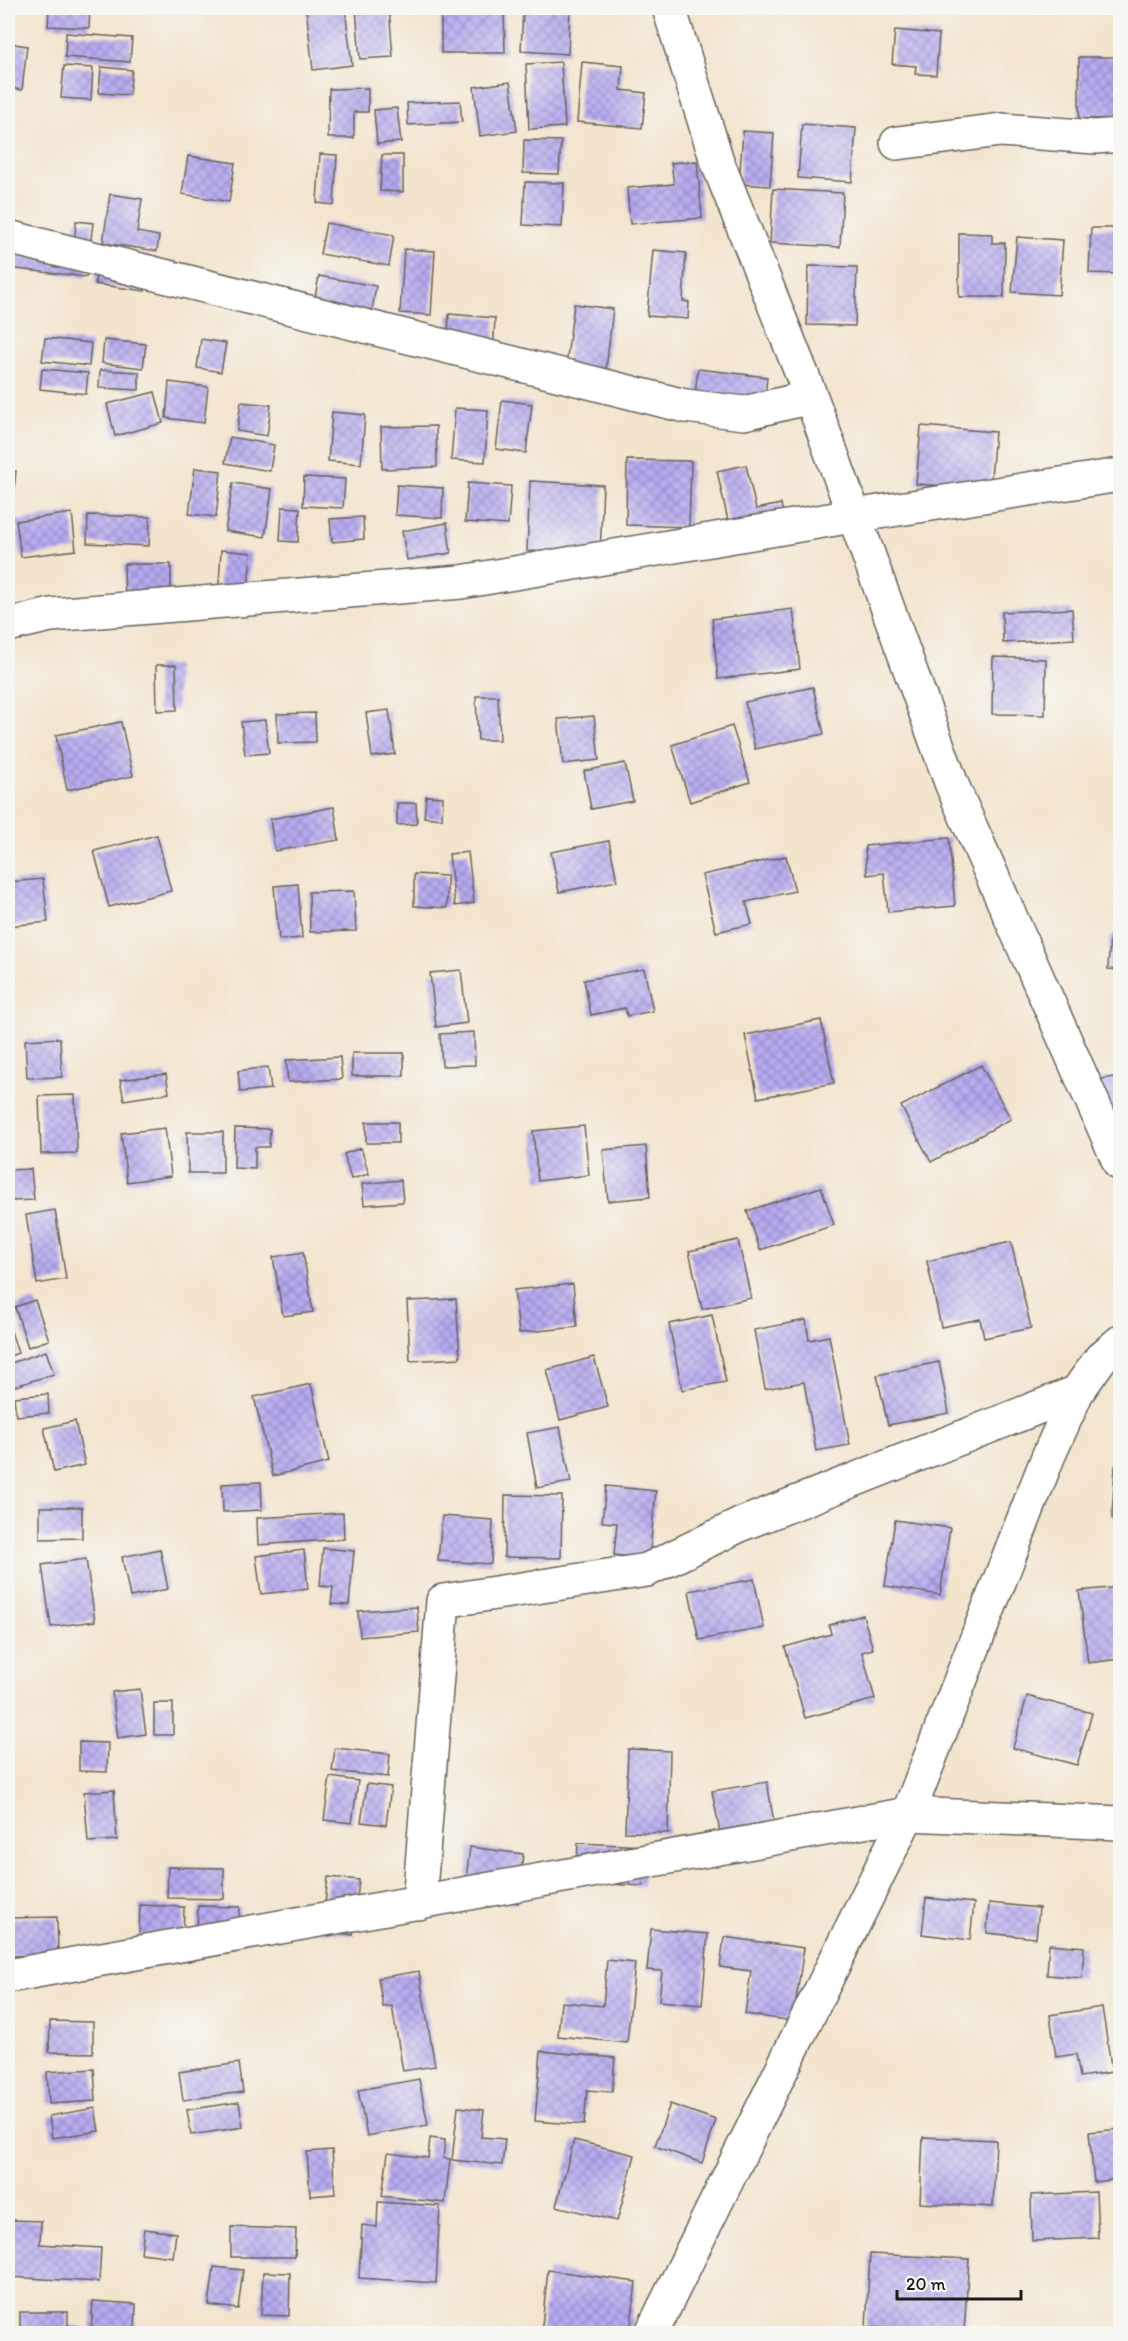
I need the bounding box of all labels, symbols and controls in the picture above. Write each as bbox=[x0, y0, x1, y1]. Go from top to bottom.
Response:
scale bar bbox=[897, 2263, 1022, 2301]
text: 20 m bbox=[906, 2273, 946, 2295]

